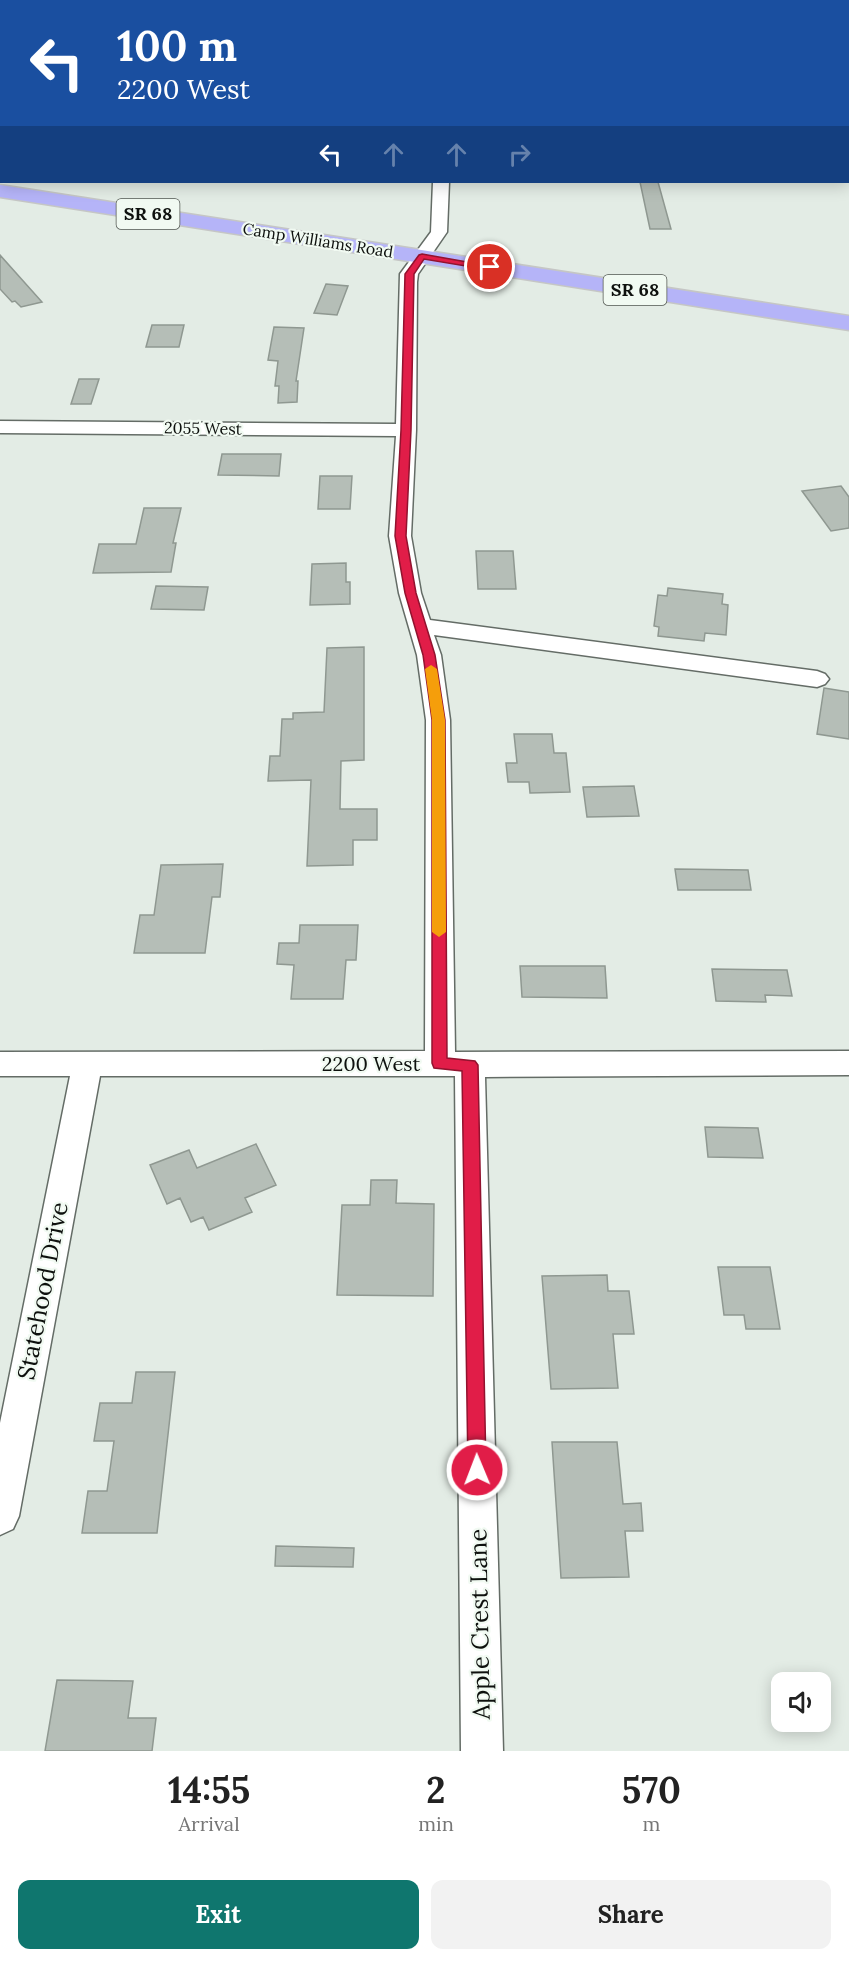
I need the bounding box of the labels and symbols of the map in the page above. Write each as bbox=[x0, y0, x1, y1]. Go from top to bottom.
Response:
road number: SR 68 bbox=[116, 199, 180, 229]
street label: Camp Williams Road bbox=[241, 218, 395, 262]
pin bbox=[464, 241, 515, 292]
road number: SR 68 bbox=[604, 275, 666, 305]
street label: 2055 West bbox=[164, 417, 243, 439]
street label: 2200 West bbox=[322, 1051, 421, 1076]
street label: Statehood Drive bbox=[10, 1199, 75, 1382]
position arrow bbox=[445, 1438, 509, 1502]
street label: Apple Crest Lane bbox=[462, 1528, 497, 1721]

